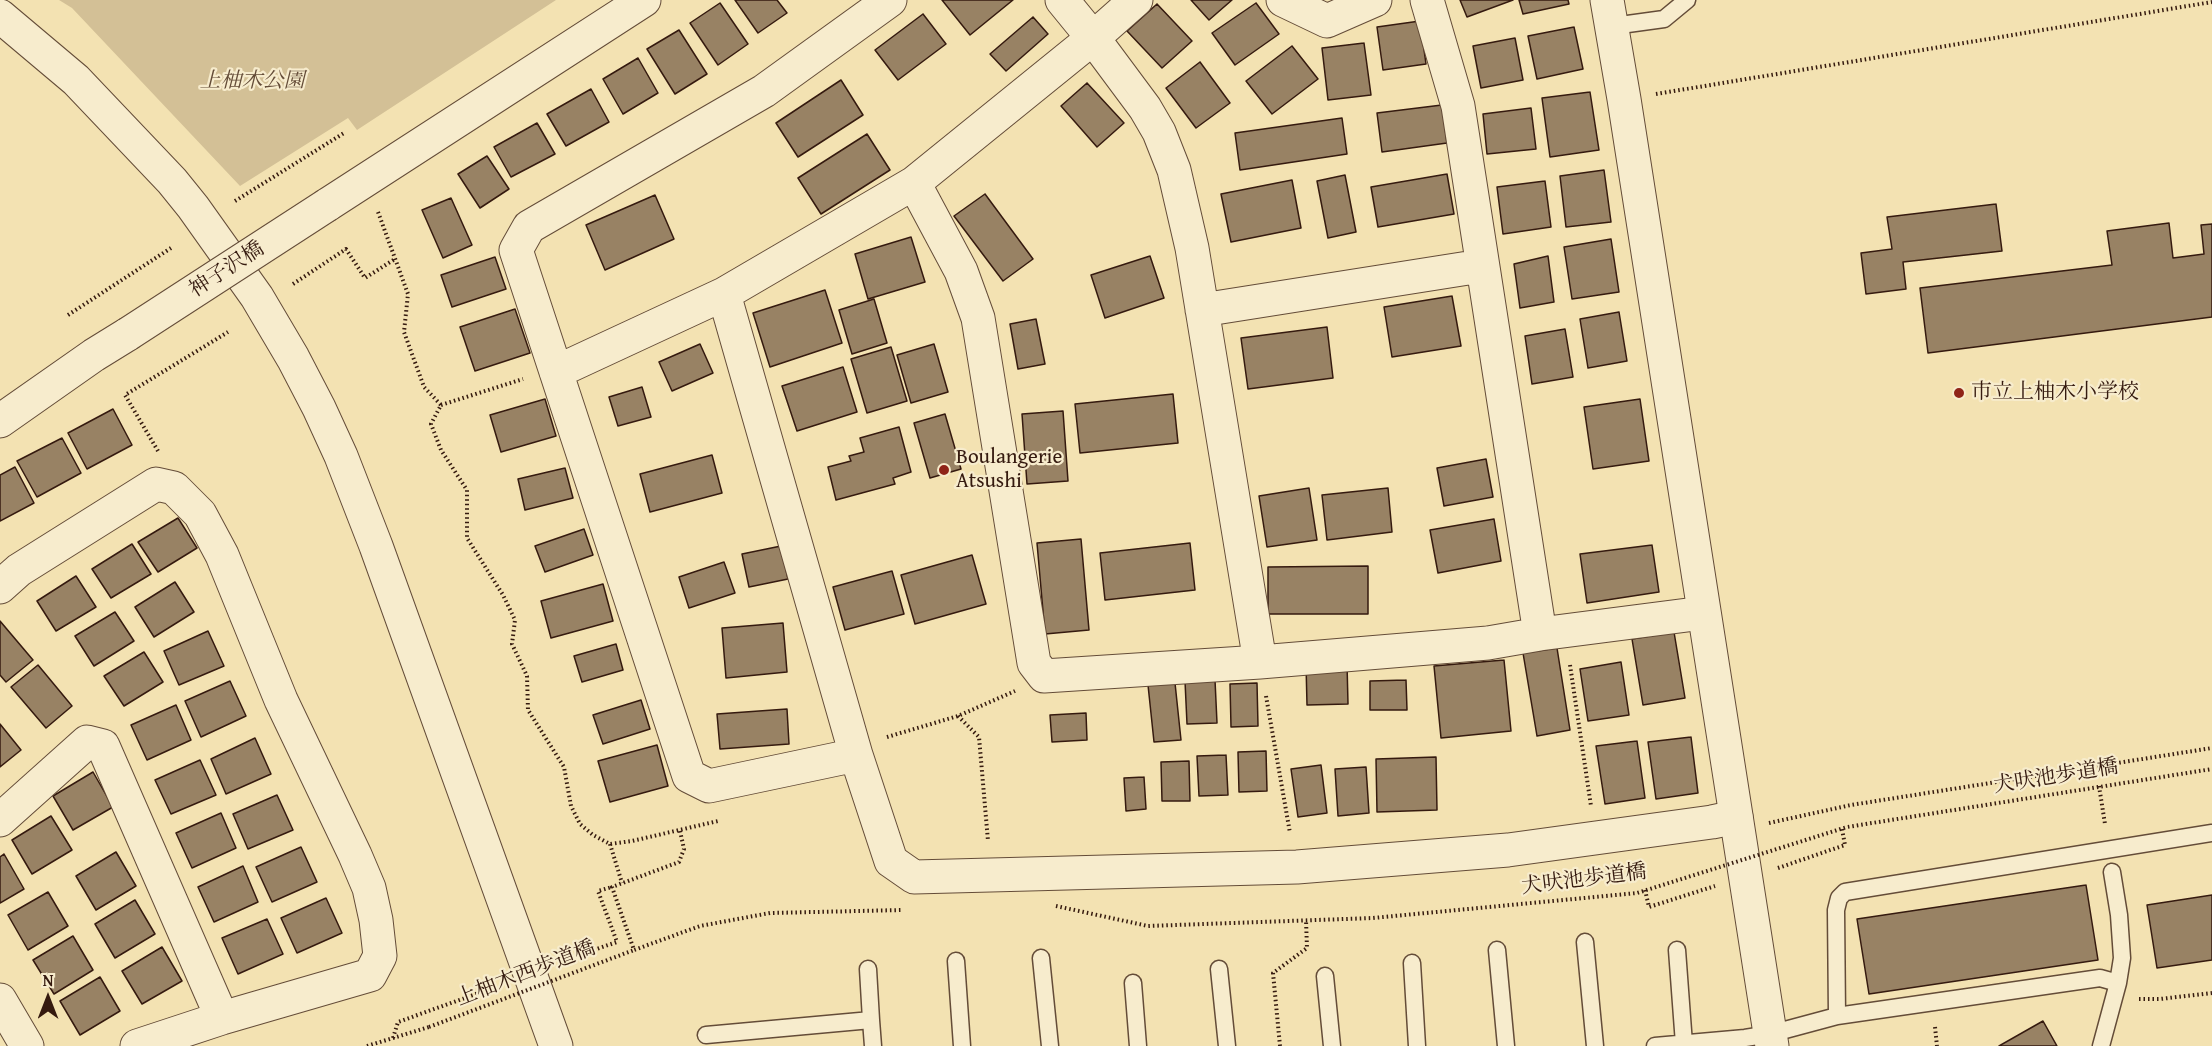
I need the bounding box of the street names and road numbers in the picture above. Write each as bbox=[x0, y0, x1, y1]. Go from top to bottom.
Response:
street label: 神子沢橋 bbox=[185, 237, 269, 303]
street label: 犬吠池歩道橋 bbox=[1992, 755, 2120, 799]
street label: 犬吠池歩道橋 bbox=[1520, 860, 1648, 900]
street label: 上柚木西歩道橋 bbox=[453, 936, 599, 1012]

